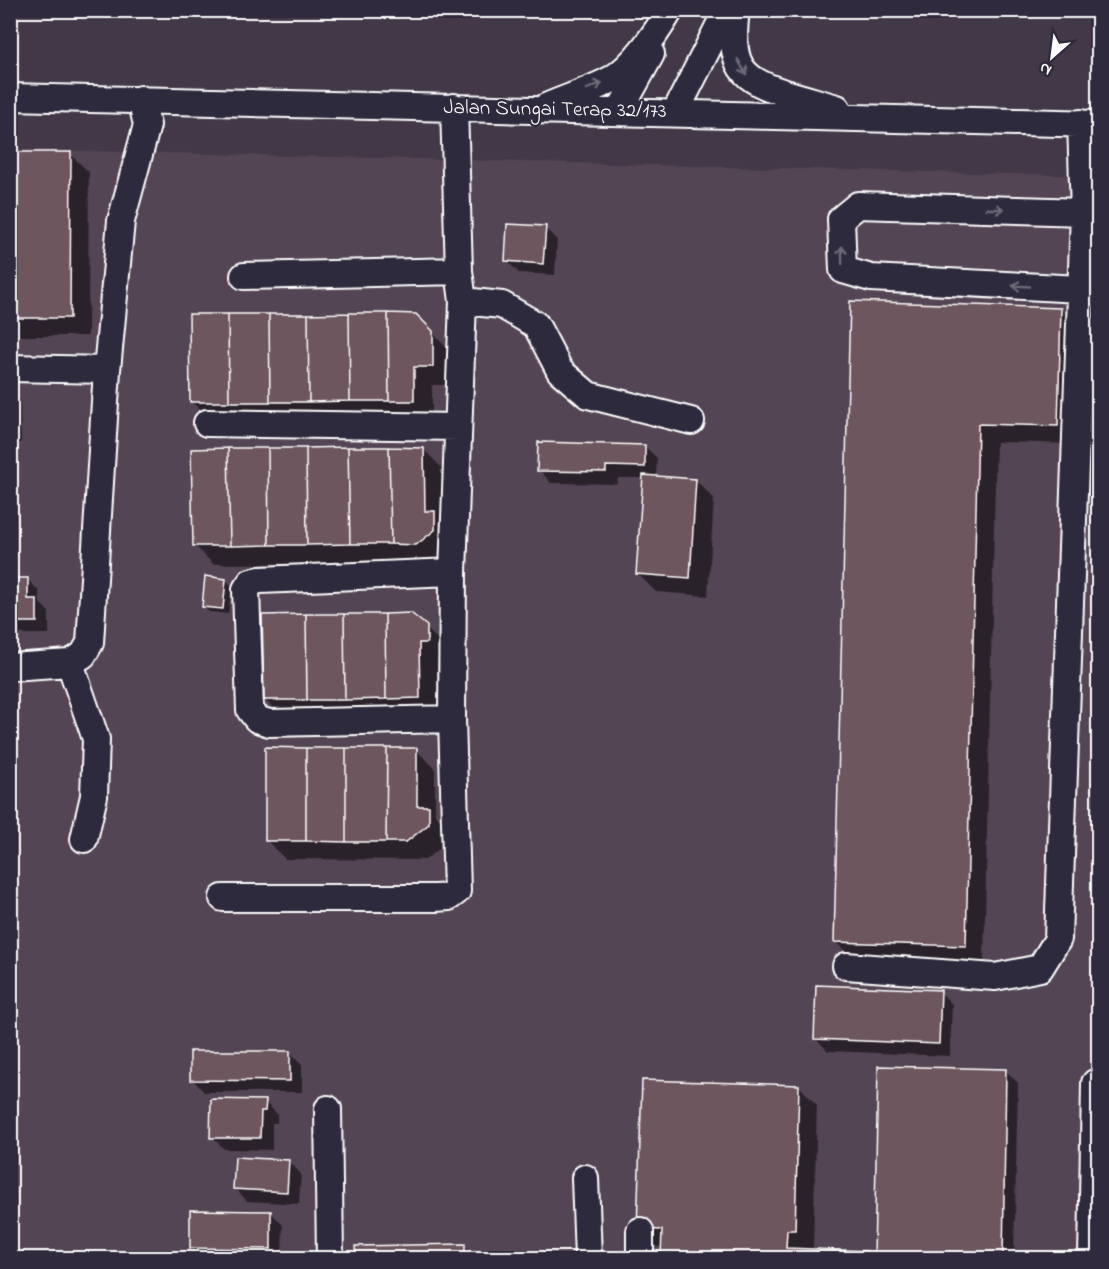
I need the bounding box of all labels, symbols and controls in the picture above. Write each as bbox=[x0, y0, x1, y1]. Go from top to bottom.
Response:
north arrow bbox=[1022, 27, 1082, 87]
text: N bbox=[1035, 55, 1056, 82]
one-way arrow bbox=[736, 58, 748, 75]
one-way arrow bbox=[584, 80, 603, 91]
street label: Jalan Sungai Terap 32/173 bbox=[443, 93, 667, 129]
one-way arrow bbox=[985, 204, 1005, 215]
one-way arrow bbox=[837, 245, 848, 265]
one-way arrow bbox=[1012, 280, 1032, 291]

